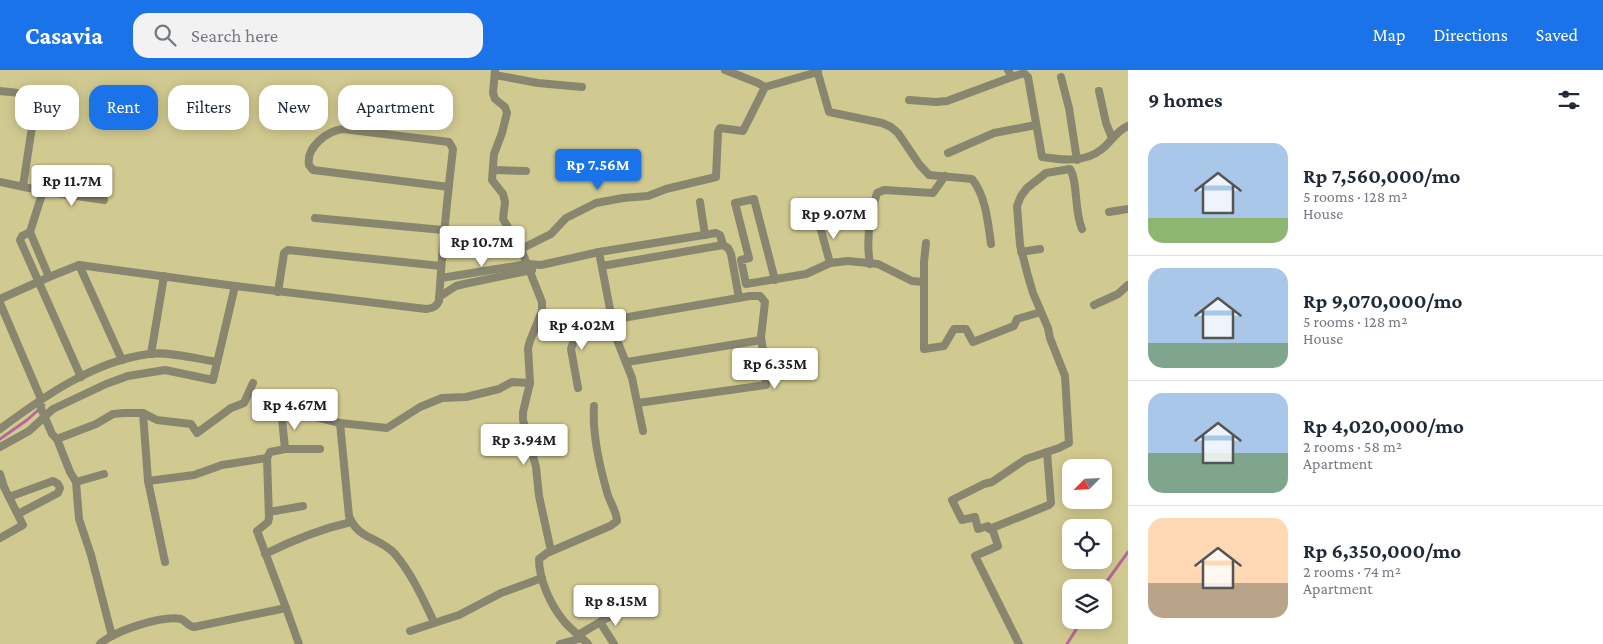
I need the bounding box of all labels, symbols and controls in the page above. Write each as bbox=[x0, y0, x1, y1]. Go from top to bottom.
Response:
search box bbox=[133, 13, 483, 58]
icon: search bbox=[151, 21, 179, 49]
text: Casavia bbox=[25, 22, 103, 49]
text: Search here bbox=[191, 25, 278, 46]
text: Map bbox=[1373, 25, 1405, 45]
text: Directions bbox=[1433, 25, 1508, 45]
text: Saved bbox=[1536, 25, 1578, 45]
chip: Buy bbox=[15, 85, 79, 130]
chip: Rent bbox=[89, 85, 158, 130]
chip: Filters bbox=[168, 85, 249, 130]
chip: New bbox=[259, 85, 328, 130]
chip: Apartment bbox=[338, 85, 453, 130]
icon: filters bbox=[1555, 86, 1583, 114]
text: 9 homes bbox=[1148, 88, 1223, 112]
pin: Rp 7.56M bbox=[546, 148, 650, 191]
text: Rp 7.56M bbox=[566, 156, 630, 173]
icon: home bbox=[1188, 163, 1248, 223]
pin: Rp 11.7M bbox=[20, 164, 124, 207]
text: Rp 7,560,000/mo bbox=[1303, 164, 1460, 188]
text: Rp 11.7M bbox=[42, 172, 102, 189]
text: 5 rooms · 128 m² bbox=[1303, 188, 1407, 205]
pin: Rp 9.07M bbox=[782, 198, 886, 240]
text: Rp 9.07M bbox=[801, 205, 867, 222]
text: House bbox=[1303, 205, 1343, 222]
pin: Rp 10.7M bbox=[430, 226, 534, 268]
text: Rp 10.7M bbox=[451, 233, 513, 250]
icon: home bbox=[1188, 288, 1248, 348]
text: Rp 9,070,000/mo bbox=[1303, 289, 1462, 313]
pin: Rp 4.02M bbox=[530, 308, 634, 351]
text: 5 rooms · 128 m² bbox=[1303, 313, 1407, 330]
text: Rp 4.02M bbox=[549, 316, 615, 333]
text: House bbox=[1303, 330, 1343, 347]
pin: Rp 6.35M bbox=[723, 348, 827, 390]
text: Rp 6.35M bbox=[743, 355, 807, 372]
pin: Rp 4.67M bbox=[243, 388, 347, 431]
text: Rp 4.67M bbox=[263, 396, 327, 413]
icon: home bbox=[1188, 413, 1248, 473]
text: Rp 4,020,000/mo bbox=[1303, 414, 1464, 438]
pin: Rp 3.94M bbox=[472, 424, 576, 466]
text: Rp 3.94M bbox=[492, 431, 556, 448]
text: 2 rooms · 58 m² bbox=[1303, 438, 1402, 455]
text: Apartment bbox=[1303, 455, 1373, 472]
north arrow bbox=[1062, 459, 1112, 509]
map controls bbox=[1062, 459, 1112, 629]
button: locate bbox=[1062, 519, 1112, 569]
icon: home bbox=[1188, 538, 1248, 598]
text: Rp 6,350,000/mo bbox=[1303, 539, 1461, 563]
text: 2 rooms · 74 m² bbox=[1303, 563, 1401, 580]
button: layers bbox=[1062, 579, 1112, 629]
text: Apartment bbox=[1303, 580, 1373, 597]
pin: Rp 8.15M bbox=[564, 584, 668, 627]
text: Rp 8.15M bbox=[584, 592, 648, 609]

